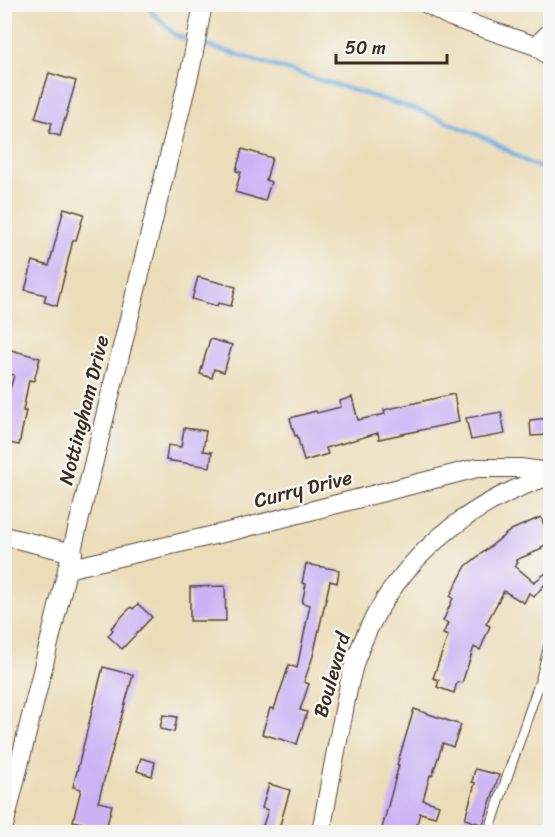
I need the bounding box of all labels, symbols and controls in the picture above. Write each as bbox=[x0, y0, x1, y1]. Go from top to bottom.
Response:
scale bar bbox=[336, 27, 447, 65]
text: 50 m bbox=[345, 32, 386, 64]
street label: Nottingham Drive bbox=[48, 331, 120, 489]
street label: Curry Drive bbox=[250, 460, 356, 518]
street label: Boulevard bbox=[303, 627, 361, 722]

